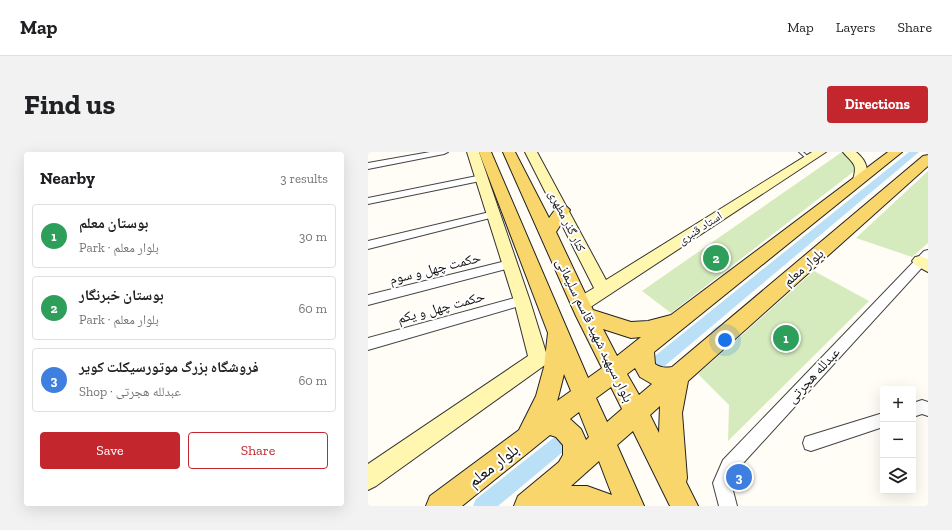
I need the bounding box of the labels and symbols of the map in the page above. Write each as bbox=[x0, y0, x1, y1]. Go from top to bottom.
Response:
street label: کنار گذر مطهری bbox=[546, 188, 588, 254]
street label: استاد قنبری bbox=[675, 208, 725, 248]
pin: 2 bbox=[703, 243, 729, 273]
street label: بلوار معلم bbox=[779, 245, 828, 291]
street label: حکمت چهل و سوم bbox=[388, 249, 483, 289]
street label: بلوار سپهبد شهید قاسم سلیمانی bbox=[551, 255, 637, 406]
street label: حکمت چهل و یکم bbox=[396, 288, 487, 328]
pin: 1 bbox=[773, 323, 799, 353]
your location bbox=[715, 330, 735, 350]
street label: عبدلله هجرتی bbox=[783, 344, 844, 407]
street label: بلوار معلم bbox=[464, 439, 524, 493]
pin: 3 bbox=[726, 462, 752, 492]

